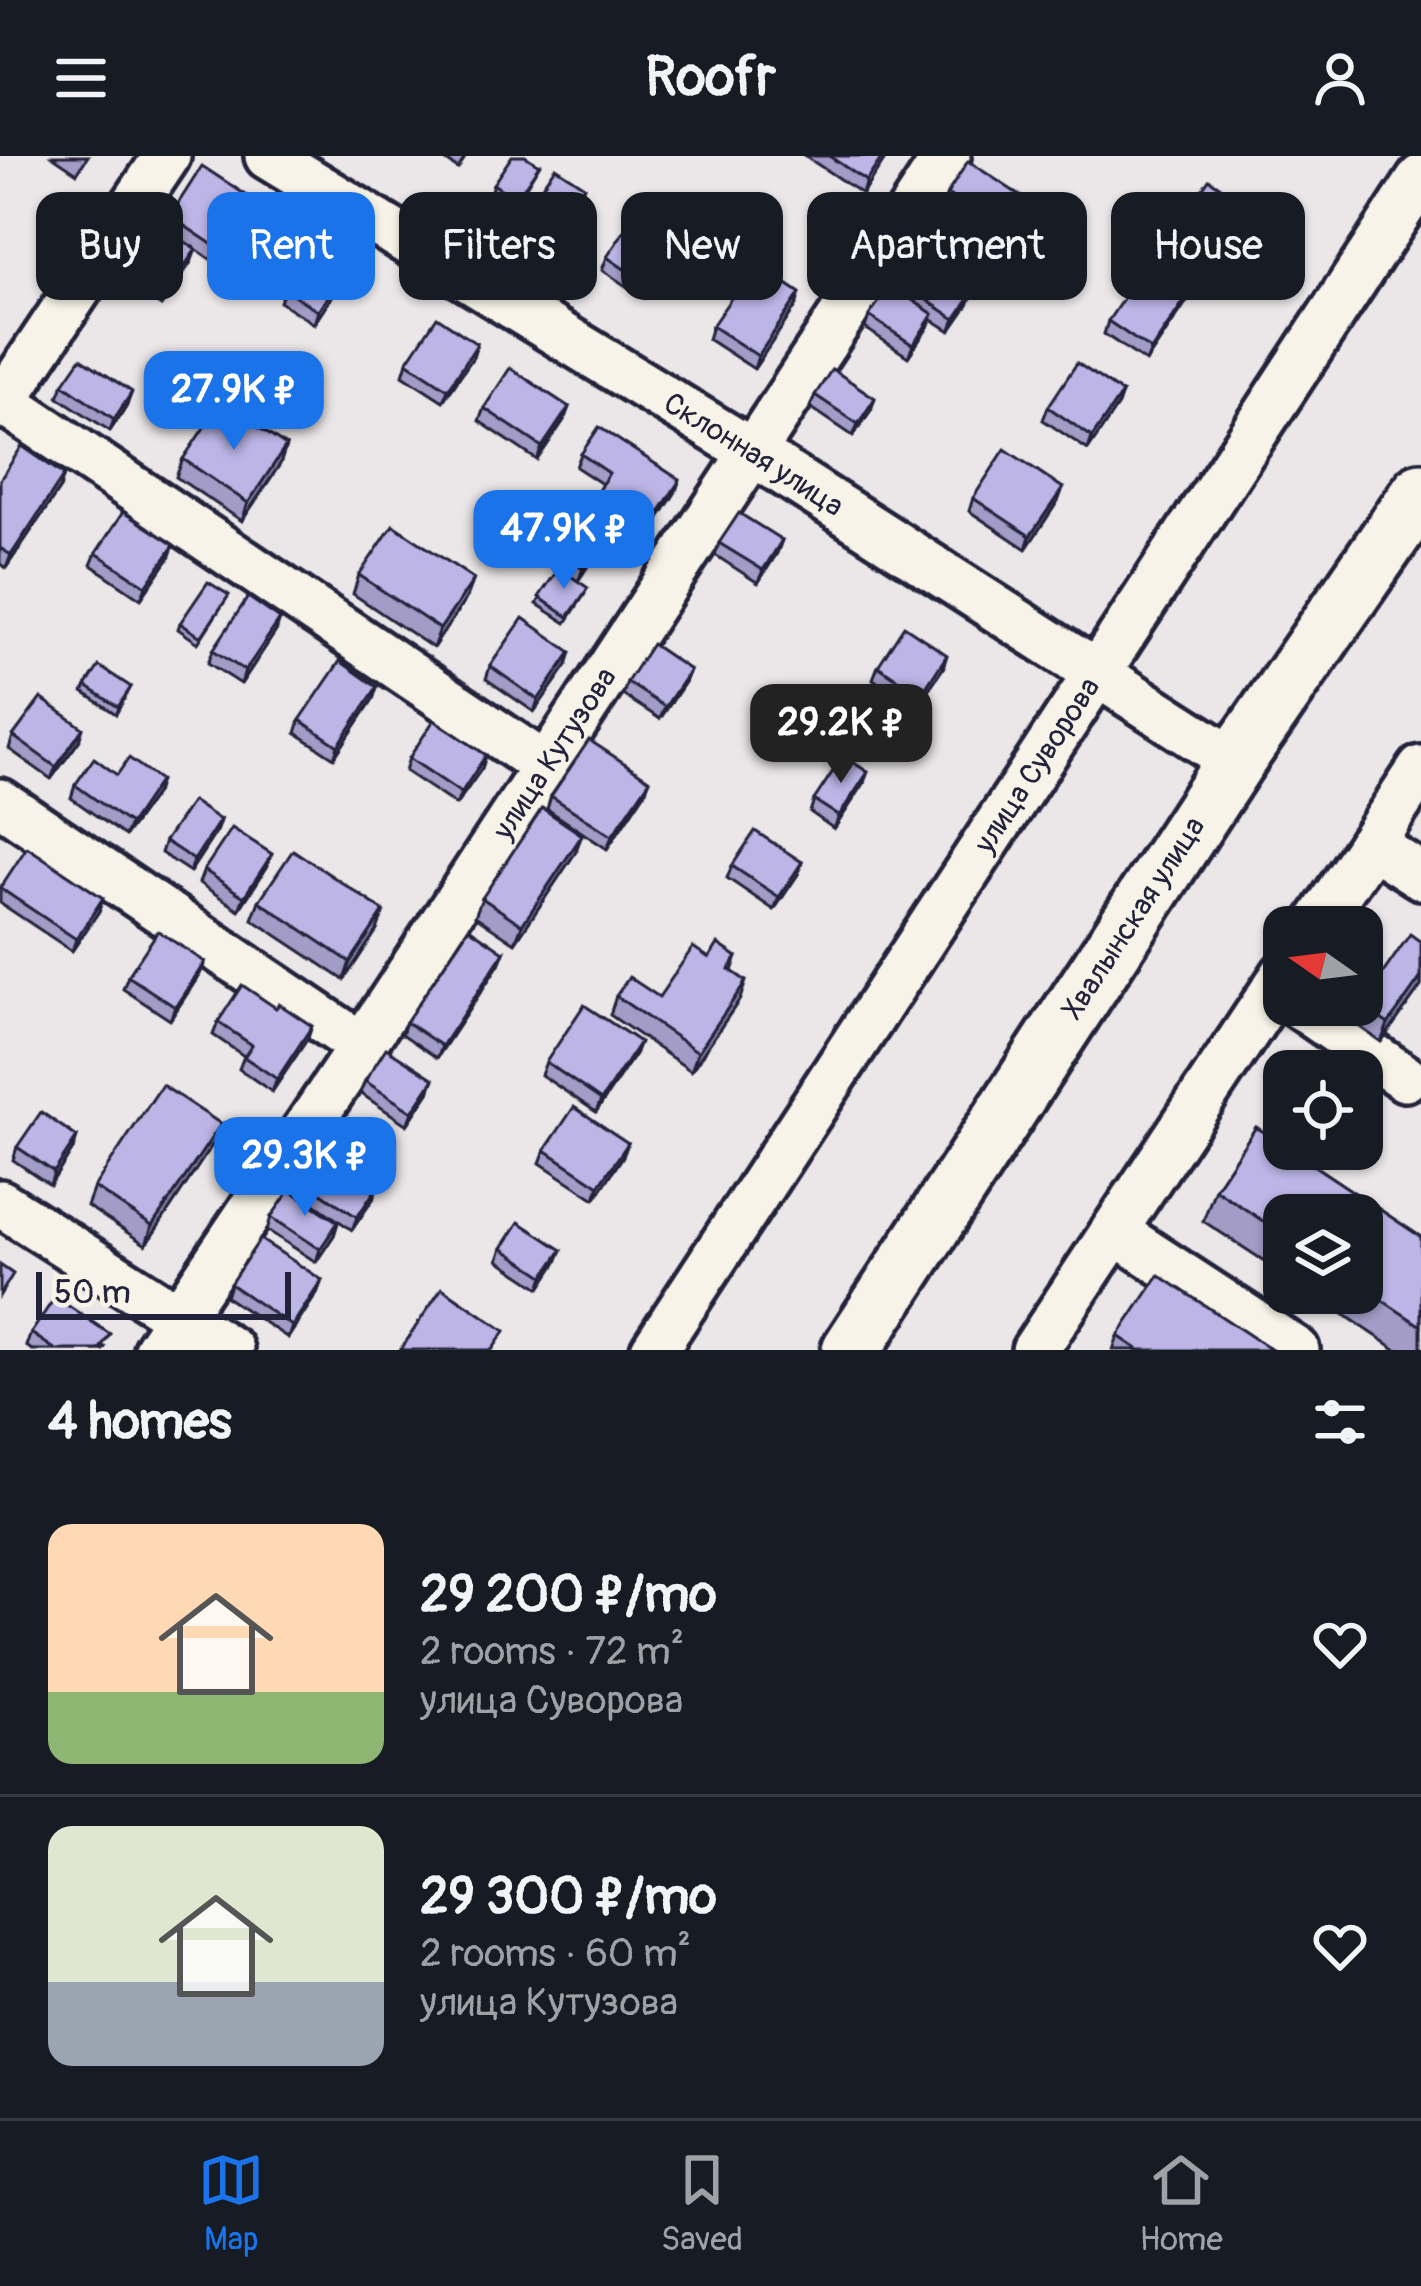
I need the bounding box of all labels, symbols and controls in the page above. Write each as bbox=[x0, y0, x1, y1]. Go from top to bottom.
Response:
text: Roofr bbox=[645, 44, 776, 112]
icon: menu bbox=[48, 45, 114, 111]
icon: person bbox=[1307, 45, 1373, 111]
chip: Buy bbox=[36, 192, 183, 300]
chip: Rent bbox=[207, 192, 375, 300]
chip: Filters bbox=[399, 192, 597, 300]
chip: New bbox=[621, 192, 783, 300]
chip: Apartment bbox=[807, 192, 1087, 300]
chip: House bbox=[1111, 192, 1305, 300]
pin: 27.9K ₽ bbox=[123, 351, 345, 453]
text: 27.9K ₽ bbox=[171, 365, 297, 414]
street label: Склонная улица bbox=[657, 385, 850, 525]
pin: 47.9K ₽ bbox=[453, 490, 675, 592]
text: 47.9K ₽ bbox=[500, 504, 628, 553]
street label: улица Кутузова bbox=[484, 660, 625, 847]
street label: улица Суворова bbox=[966, 671, 1108, 861]
pin: 29.2K ₽ bbox=[730, 684, 952, 786]
text: 29.2K ₽ bbox=[777, 698, 905, 747]
street label: Хвалынская улица bbox=[1054, 810, 1213, 1027]
north arrow bbox=[1263, 906, 1383, 1026]
map controls bbox=[1263, 906, 1383, 1314]
button: locate bbox=[1263, 1050, 1383, 1170]
pin: 29.3K ₽ bbox=[194, 1117, 416, 1219]
text: 29.3K ₽ bbox=[241, 1131, 369, 1180]
button: layers bbox=[1263, 1194, 1383, 1314]
scale bar bbox=[36, 1266, 291, 1319]
text: 50 m bbox=[54, 1272, 131, 1313]
icon: filters bbox=[1307, 1389, 1373, 1455]
text: 4 homes bbox=[48, 1390, 232, 1454]
text: 29 200 ₽/mo bbox=[420, 1563, 717, 1627]
icon: home bbox=[144, 1572, 288, 1716]
icon: heart bbox=[1307, 1611, 1373, 1677]
text: 2 rooms · 72 m² bbox=[420, 1627, 684, 1676]
text: улица Суворова bbox=[420, 1676, 683, 1725]
text: 29 300 ₽/mo bbox=[420, 1865, 717, 1929]
icon: home bbox=[144, 1874, 288, 2018]
icon: heart bbox=[1307, 1913, 1373, 1979]
text: 2 rooms · 60 m² bbox=[420, 1929, 691, 1978]
text: улица Кутузова bbox=[420, 1978, 678, 2027]
tab: Map bbox=[198, 2147, 264, 2260]
tab: Saved bbox=[661, 2147, 743, 2260]
tab: Home bbox=[1139, 2147, 1223, 2260]

